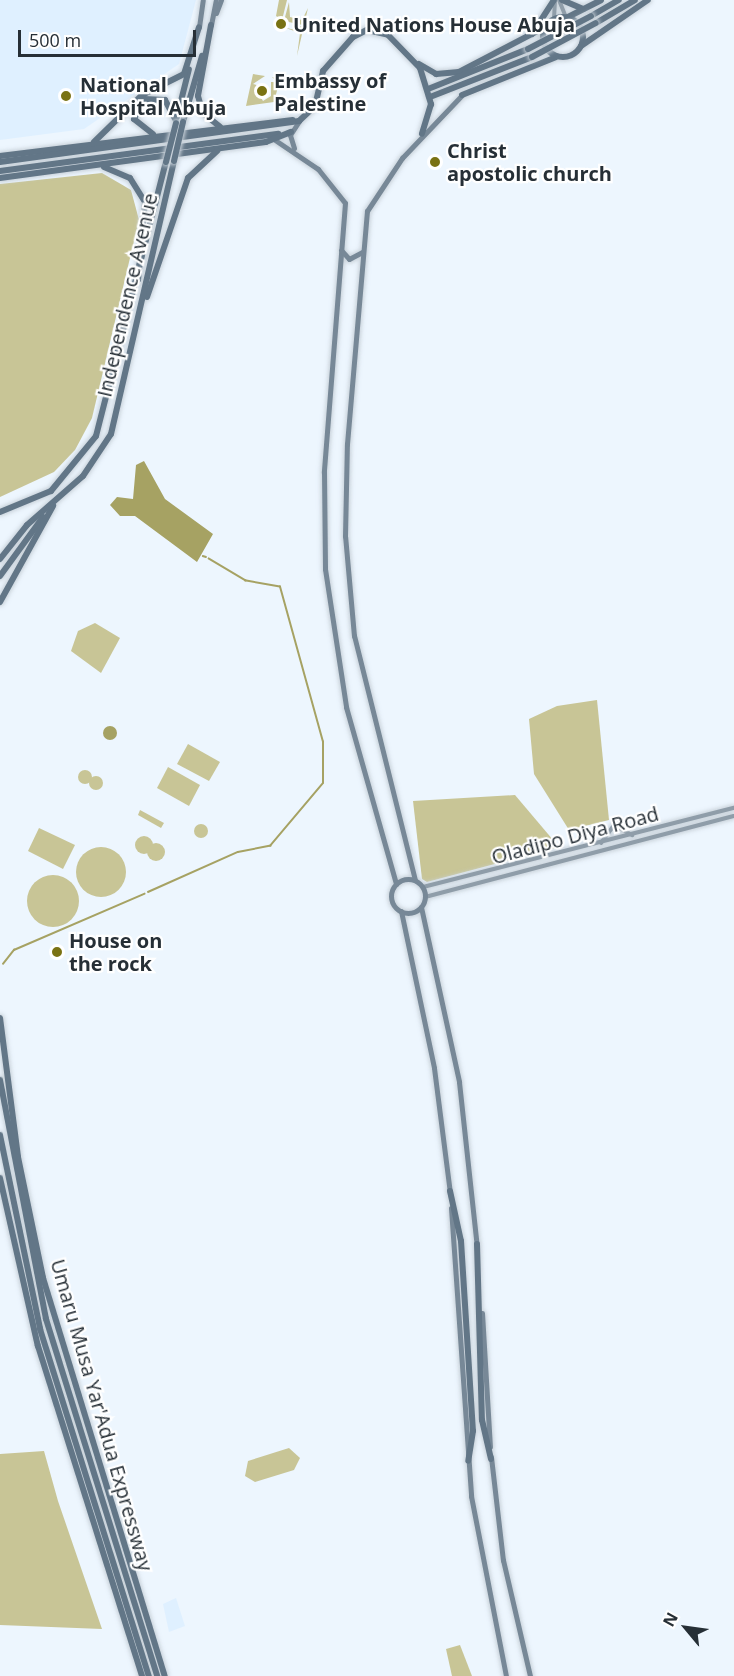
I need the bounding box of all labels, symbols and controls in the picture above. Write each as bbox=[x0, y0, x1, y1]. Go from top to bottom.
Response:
place label: United Nations House Abuja bbox=[293, 12, 575, 36]
marker: United Nations House Abuja bbox=[274, 17, 288, 31]
scale bar bbox=[21, 18, 200, 56]
text: 500 m bbox=[29, 28, 81, 52]
place label: Embassy of Palestine bbox=[274, 68, 386, 115]
place label: National Hospital Abuja bbox=[80, 72, 226, 119]
marker: Embassy of Palestine bbox=[255, 84, 269, 98]
marker: National Hospital Abuja bbox=[57, 87, 75, 105]
place label: Christ apostolic church bbox=[447, 138, 612, 185]
marker: Christ apostolic church bbox=[428, 155, 442, 169]
street label: Independence Avenue bbox=[92, 191, 162, 399]
street label: Oladipo Diya Road bbox=[489, 801, 661, 869]
place label: House on the rock bbox=[69, 928, 162, 975]
marker: House on the rock bbox=[50, 945, 64, 959]
street label: Umaru Musa Yar'Adua Expressway bbox=[46, 1256, 158, 1574]
north arrow bbox=[656, 1598, 716, 1658]
text: N bbox=[657, 1608, 683, 1630]

